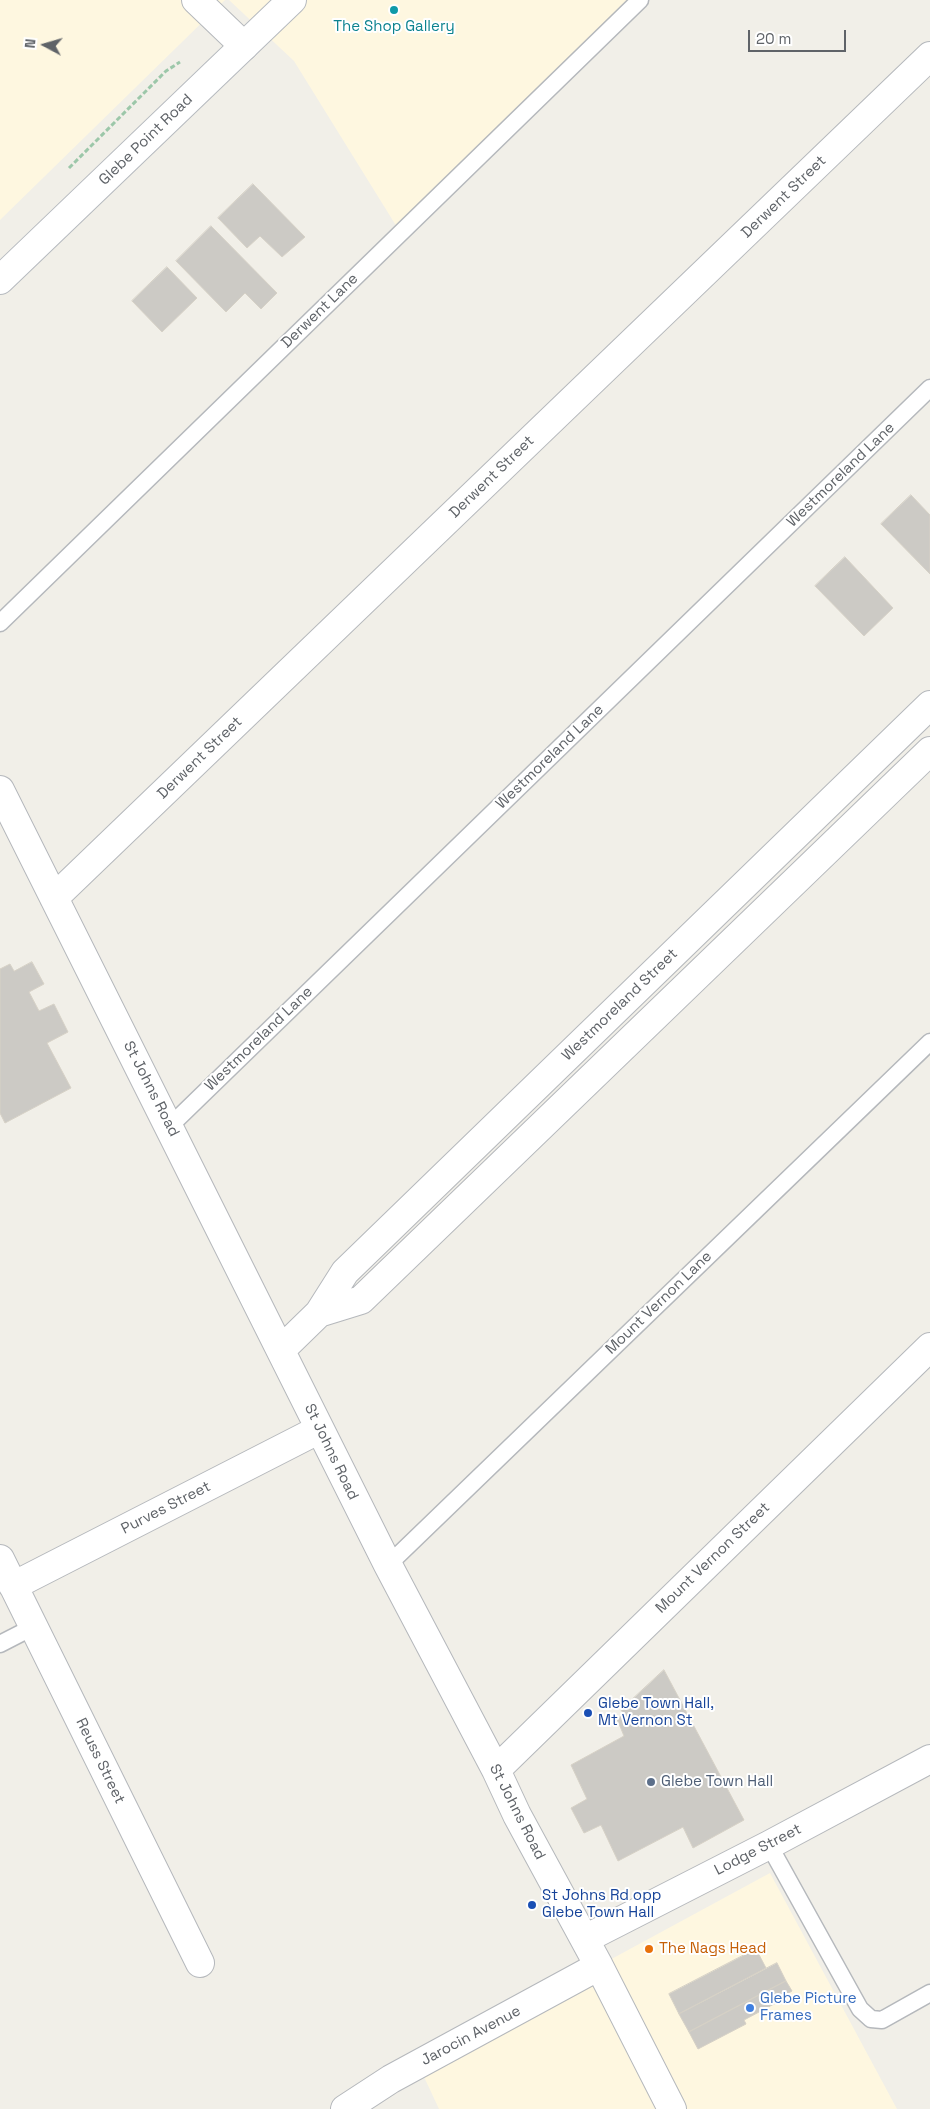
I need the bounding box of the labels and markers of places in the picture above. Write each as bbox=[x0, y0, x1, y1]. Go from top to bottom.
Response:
marker: The Shop Gallery bbox=[388, 4, 400, 16]
place label: The Shop Gallery bbox=[333, 18, 455, 36]
place label: Glebe Town Hall, Mt Vernon St bbox=[598, 1695, 714, 1730]
marker: Glebe Town Hall, Mt Vernon St bbox=[582, 1707, 594, 1719]
place label: Glebe Town Hall bbox=[661, 1773, 773, 1791]
marker: Glebe Town Hall bbox=[645, 1776, 657, 1788]
place label: St Johns Rd opp Glebe Town Hall bbox=[542, 1887, 661, 1922]
marker: St Johns Rd opp Glebe Town Hall bbox=[526, 1899, 538, 1911]
place label: The Nags Head bbox=[659, 1940, 766, 1958]
marker: The Nags Head bbox=[643, 1943, 655, 1955]
place label: Glebe Picture Frames bbox=[760, 1990, 857, 2025]
marker: Glebe Picture Frames bbox=[744, 2002, 756, 2014]

